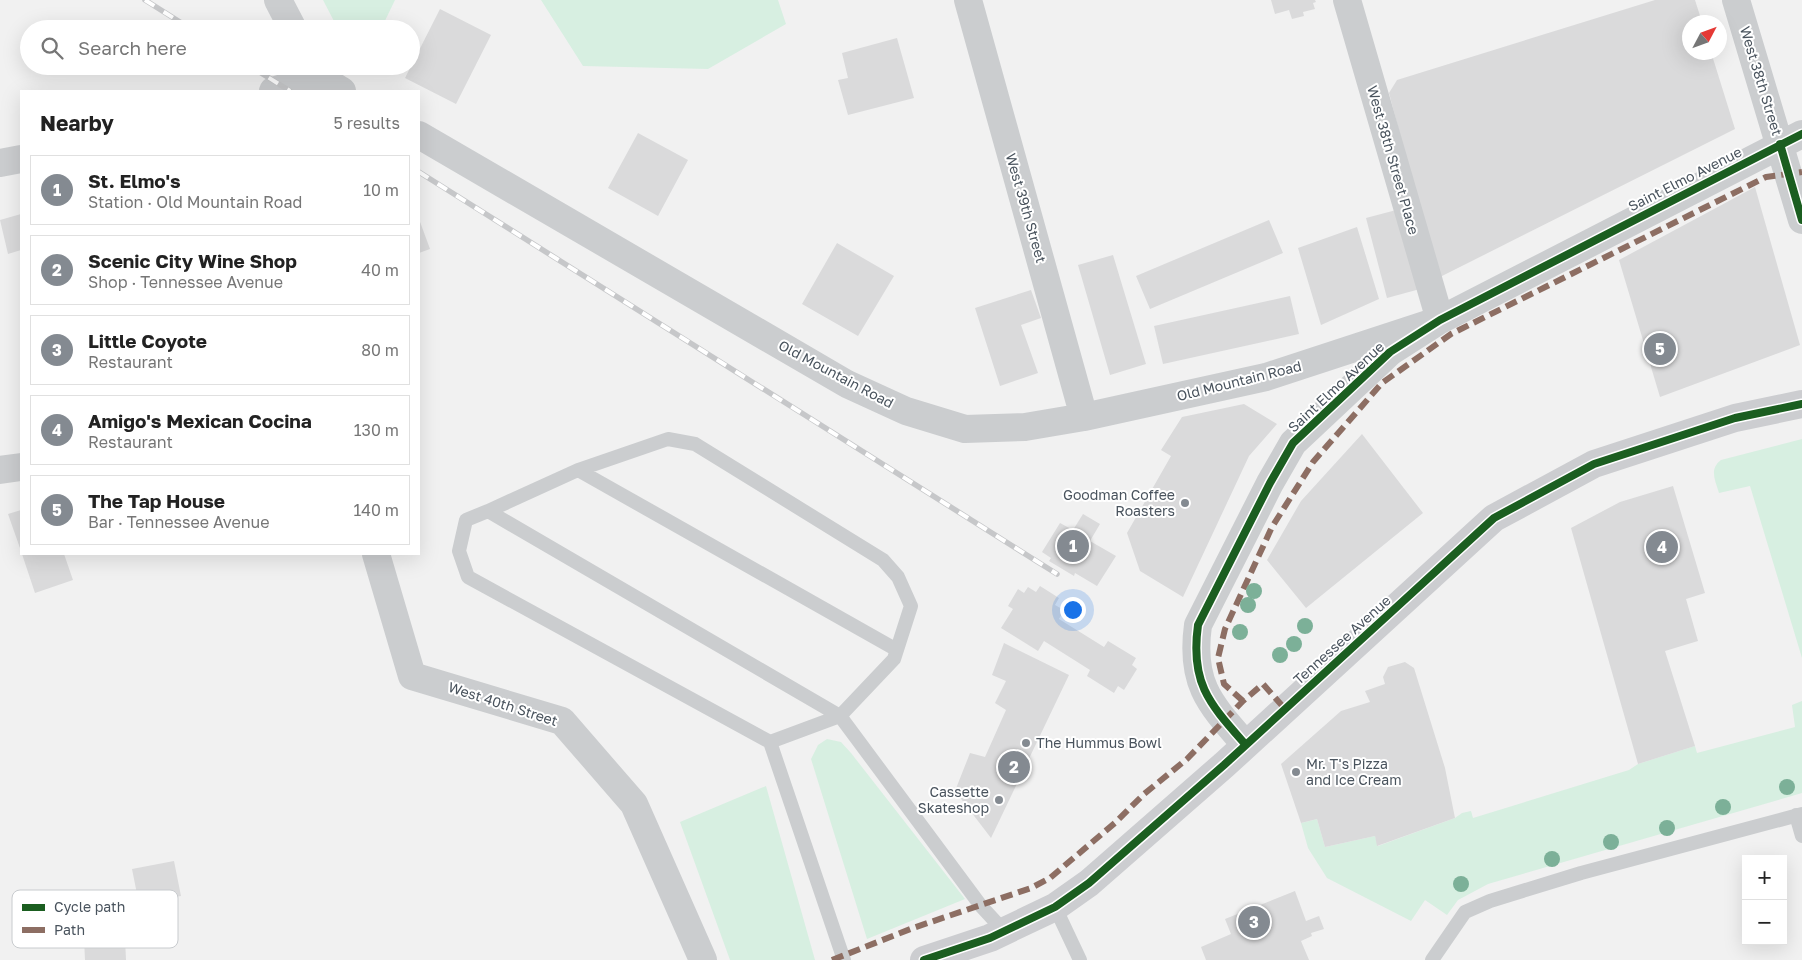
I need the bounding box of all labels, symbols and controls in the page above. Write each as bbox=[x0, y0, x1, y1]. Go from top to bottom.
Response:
north arrow bbox=[1682, 15, 1727, 60]
search box bbox=[20, 20, 420, 75]
street label: West 38th Street bbox=[1737, 24, 1786, 138]
icon: search bbox=[38, 34, 66, 62]
text: Search here bbox=[78, 36, 187, 59]
street label: West 38th Street Place bbox=[1364, 83, 1423, 236]
text: Nearby bbox=[40, 110, 114, 136]
text: 5 results bbox=[334, 113, 400, 133]
street label: Saint Elmo Avenue bbox=[1625, 143, 1744, 214]
street label: West 39th Street bbox=[1003, 151, 1050, 265]
text: St. Elmo's bbox=[88, 169, 181, 192]
text: 1 bbox=[53, 180, 61, 200]
text: 10 m bbox=[363, 180, 399, 200]
text: Station · Old Mountain Road bbox=[88, 192, 302, 212]
text: Scenic City Wine Shop bbox=[88, 249, 297, 272]
text: 2 bbox=[52, 260, 62, 280]
text: 40 m bbox=[361, 260, 399, 280]
text: Shop · Tennessee Avenue bbox=[88, 272, 283, 292]
text: Little Coyote bbox=[88, 329, 207, 352]
pin: 5 bbox=[1644, 330, 1676, 368]
street label: Old Mountain Road bbox=[776, 336, 897, 411]
street label: Saint Elmo Avenue bbox=[1284, 338, 1387, 435]
text: 3 bbox=[52, 340, 62, 360]
text: 80 m bbox=[361, 340, 399, 360]
text: Restaurant bbox=[88, 352, 173, 372]
street label: Old Mountain Road bbox=[1175, 357, 1303, 404]
text: Amigo's Mexican Cocina bbox=[88, 409, 312, 432]
text: 4 bbox=[52, 420, 62, 440]
text: 130 m bbox=[354, 420, 399, 440]
text: Restaurant bbox=[88, 432, 173, 452]
place label: Goodman Coffee Roasters bbox=[1063, 486, 1175, 519]
text: The Tap House bbox=[88, 489, 225, 512]
marker: Goodman Coffee Roasters bbox=[1179, 497, 1191, 509]
text: 5 bbox=[52, 500, 62, 520]
text: 140 m bbox=[353, 500, 399, 520]
text: Bar · Tennessee Avenue bbox=[88, 512, 270, 532]
pin: 1 bbox=[1057, 527, 1089, 565]
pin: 4 bbox=[1646, 528, 1678, 566]
street label: Tennessee Avenue bbox=[1290, 592, 1394, 688]
your location bbox=[1060, 597, 1086, 623]
street label: West 40th Street bbox=[446, 678, 560, 729]
place label: The Hummus Bowl bbox=[1036, 734, 1162, 751]
marker: The Hummus Bowl bbox=[1020, 737, 1032, 749]
pin: 2 bbox=[998, 748, 1030, 786]
place label: Mr. T's Pizza and Ice Cream bbox=[1306, 755, 1402, 788]
marker: Mr. T's Pizza and Ice Cream bbox=[1290, 766, 1302, 778]
place label: Cassette Skateshop bbox=[918, 783, 989, 816]
marker: Cassette Skateshop bbox=[993, 794, 1005, 806]
map controls bbox=[1742, 855, 1787, 945]
button: + bbox=[1742, 855, 1787, 900]
legend bbox=[12, 890, 178, 948]
text: Cycle path bbox=[54, 898, 125, 915]
button: − bbox=[1742, 900, 1787, 945]
pin: 3 bbox=[1238, 903, 1270, 941]
text: Path bbox=[54, 921, 85, 938]

